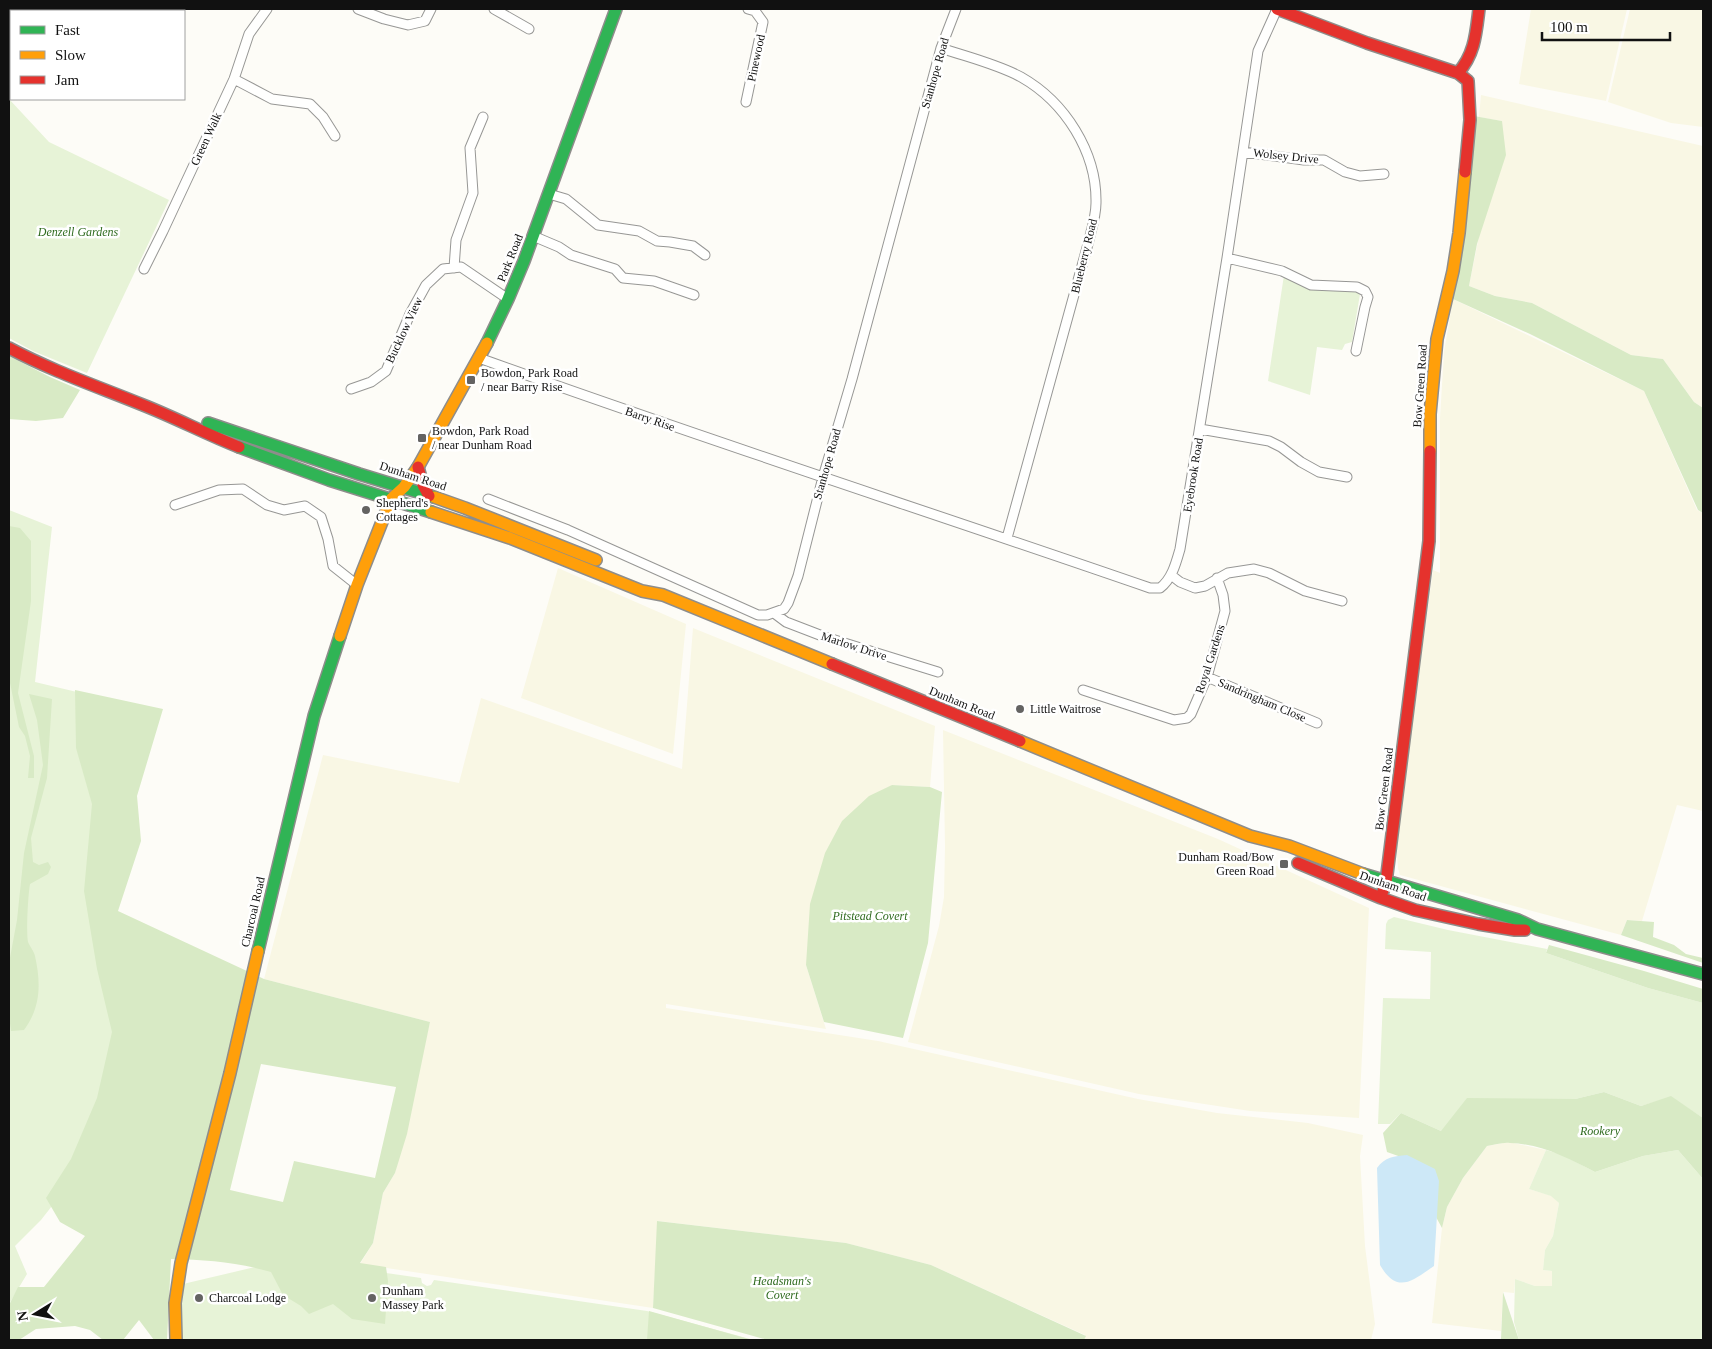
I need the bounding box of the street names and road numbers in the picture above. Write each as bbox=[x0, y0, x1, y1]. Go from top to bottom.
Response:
street label: Pinewood bbox=[744, 33, 768, 83]
street label: Stanhope Road bbox=[918, 36, 952, 110]
street label: Green Walk bbox=[188, 110, 224, 168]
street label: Wolsey Drive bbox=[1252, 146, 1320, 166]
street label: Blueberry Road bbox=[1068, 217, 1100, 295]
street label: Park Road bbox=[494, 232, 526, 284]
street label: Bucklow View bbox=[383, 294, 426, 365]
street label: Bow Green Road bbox=[1410, 344, 1430, 428]
street label: Barry Rise bbox=[623, 404, 677, 434]
street label: Stanhope Road bbox=[810, 427, 844, 501]
street label: Eyebrook Road bbox=[1180, 437, 1206, 513]
street label: Dunham Road bbox=[378, 459, 448, 493]
street label: Royal Gardens bbox=[1192, 622, 1228, 695]
street label: Marlow Drive bbox=[819, 629, 889, 663]
street label: Sandringham Close bbox=[1216, 675, 1308, 725]
street label: Dunham Road bbox=[927, 683, 997, 723]
street label: Bow Green Road bbox=[1372, 747, 1396, 831]
street label: Dunham Road bbox=[1358, 868, 1428, 904]
street label: Charcoal Road bbox=[238, 876, 268, 948]

